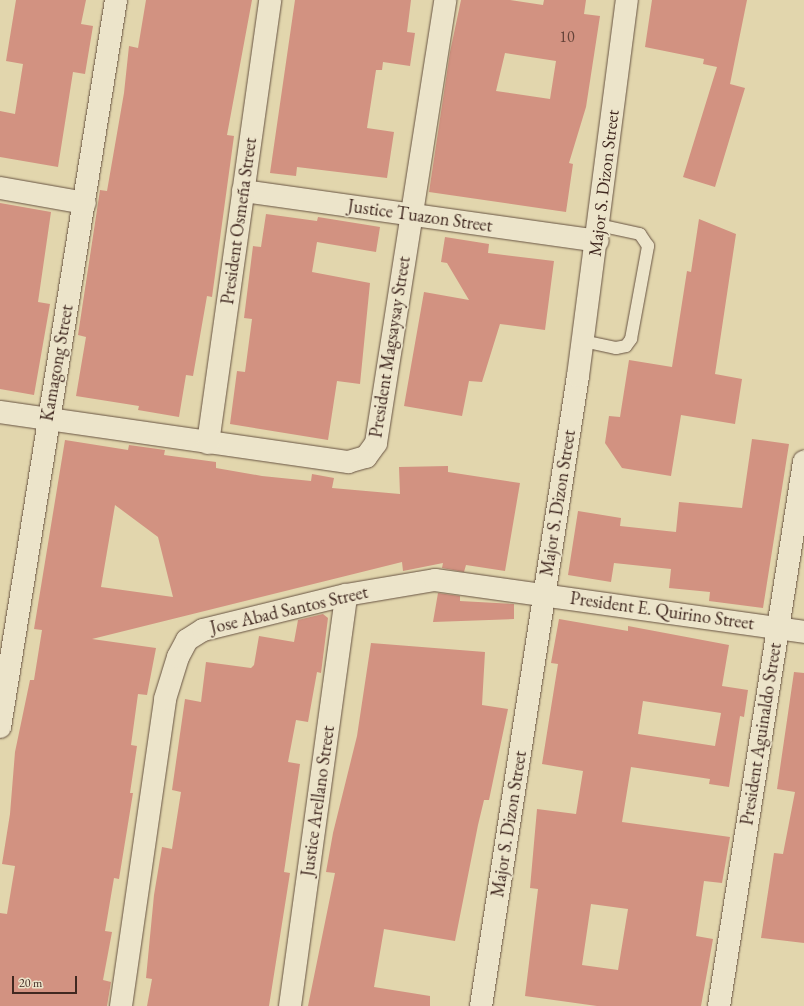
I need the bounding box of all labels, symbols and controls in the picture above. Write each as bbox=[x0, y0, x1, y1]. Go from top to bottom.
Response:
house number: 10 bbox=[559, 27, 575, 47]
street label: Major S. Dizon Street bbox=[584, 108, 624, 258]
street label: President Osmeña Street bbox=[217, 136, 261, 306]
street label: Justice Tuazon Street bbox=[346, 195, 494, 237]
street label: President Magsaysay Street bbox=[365, 255, 415, 439]
street label: Kamagong Street bbox=[36, 303, 78, 423]
street label: Major S. Dizon Street bbox=[536, 428, 580, 578]
street label: Jose Abad Santos Street bbox=[208, 581, 370, 639]
street label: President E. Quirino Street bbox=[569, 587, 755, 635]
street label: President Aguinaldo Street bbox=[736, 641, 786, 827]
street label: Justice Arellano Street bbox=[297, 724, 339, 878]
street label: Major S. Dizon Street bbox=[487, 749, 531, 899]
scale bar bbox=[14, 968, 79, 994]
text: 20 m bbox=[19, 975, 42, 991]

